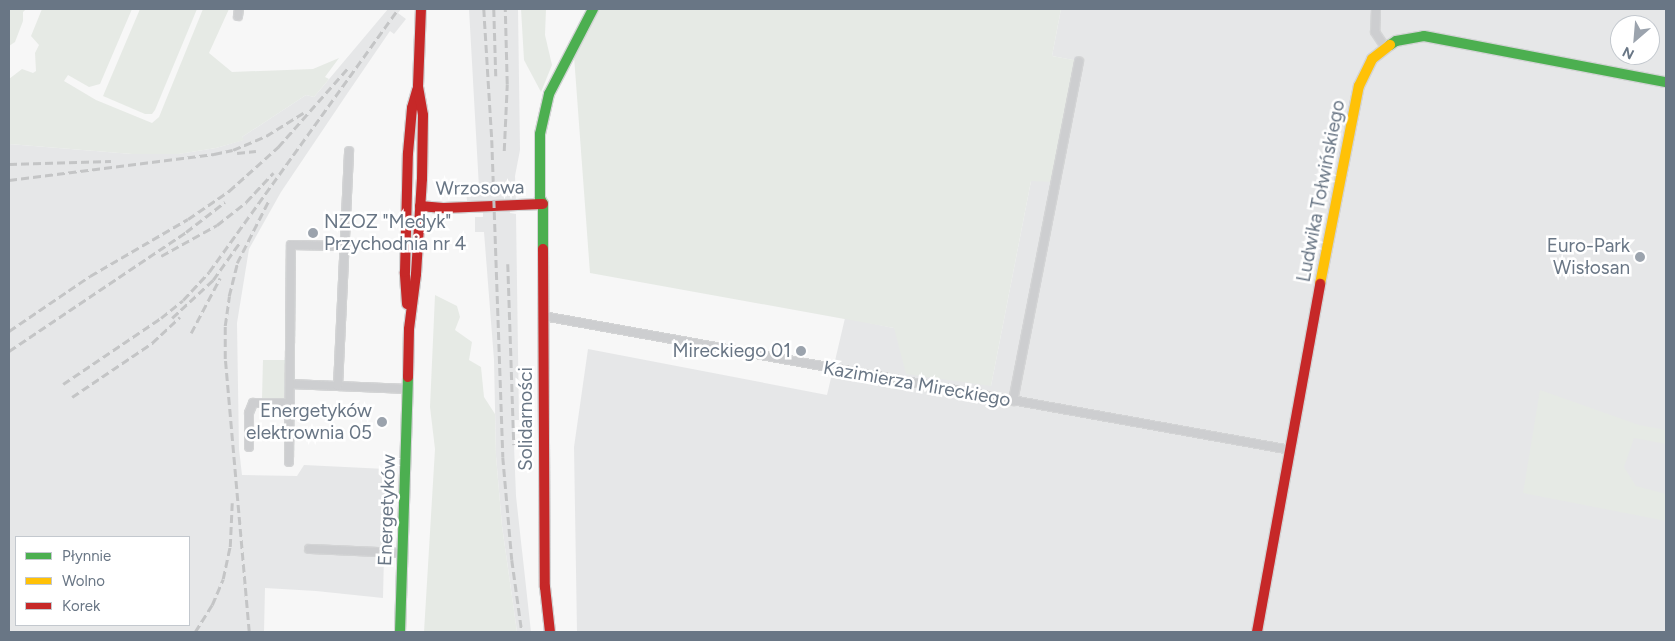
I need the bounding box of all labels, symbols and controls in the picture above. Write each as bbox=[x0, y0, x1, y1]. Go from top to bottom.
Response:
north arrow bbox=[1610, 15, 1660, 65]
text: N bbox=[1620, 43, 1637, 63]
street label: Ludwika Tołwińskiego bbox=[1292, 98, 1350, 284]
street label: Wrzosowa bbox=[435, 176, 525, 200]
place label: NZOZ "Medyk" Przychodnia nr 4 bbox=[324, 211, 466, 255]
marker: NZOZ "Medyk" Przychodnia nr 4 bbox=[306, 226, 320, 240]
place label: Euro-Park Wisłosan bbox=[1547, 235, 1630, 279]
marker: Euro-Park Wisłosan bbox=[1634, 251, 1646, 263]
place label: Mireckiego 01 bbox=[673, 340, 791, 362]
marker: Mireckiego 01 bbox=[795, 345, 807, 357]
street label: Kazimierza Mireckiego bbox=[822, 356, 1012, 412]
street label: Solidarności bbox=[515, 367, 537, 471]
place label: Energetyków elektrownia 05 bbox=[246, 400, 372, 444]
marker: Energetyków elektrownia 05 bbox=[376, 416, 388, 428]
street label: Energetyków bbox=[374, 454, 400, 566]
legend bbox=[15, 536, 190, 626]
text: Płynnie bbox=[62, 547, 111, 565]
text: Wolno bbox=[62, 572, 105, 590]
text: Korek bbox=[62, 597, 100, 615]

